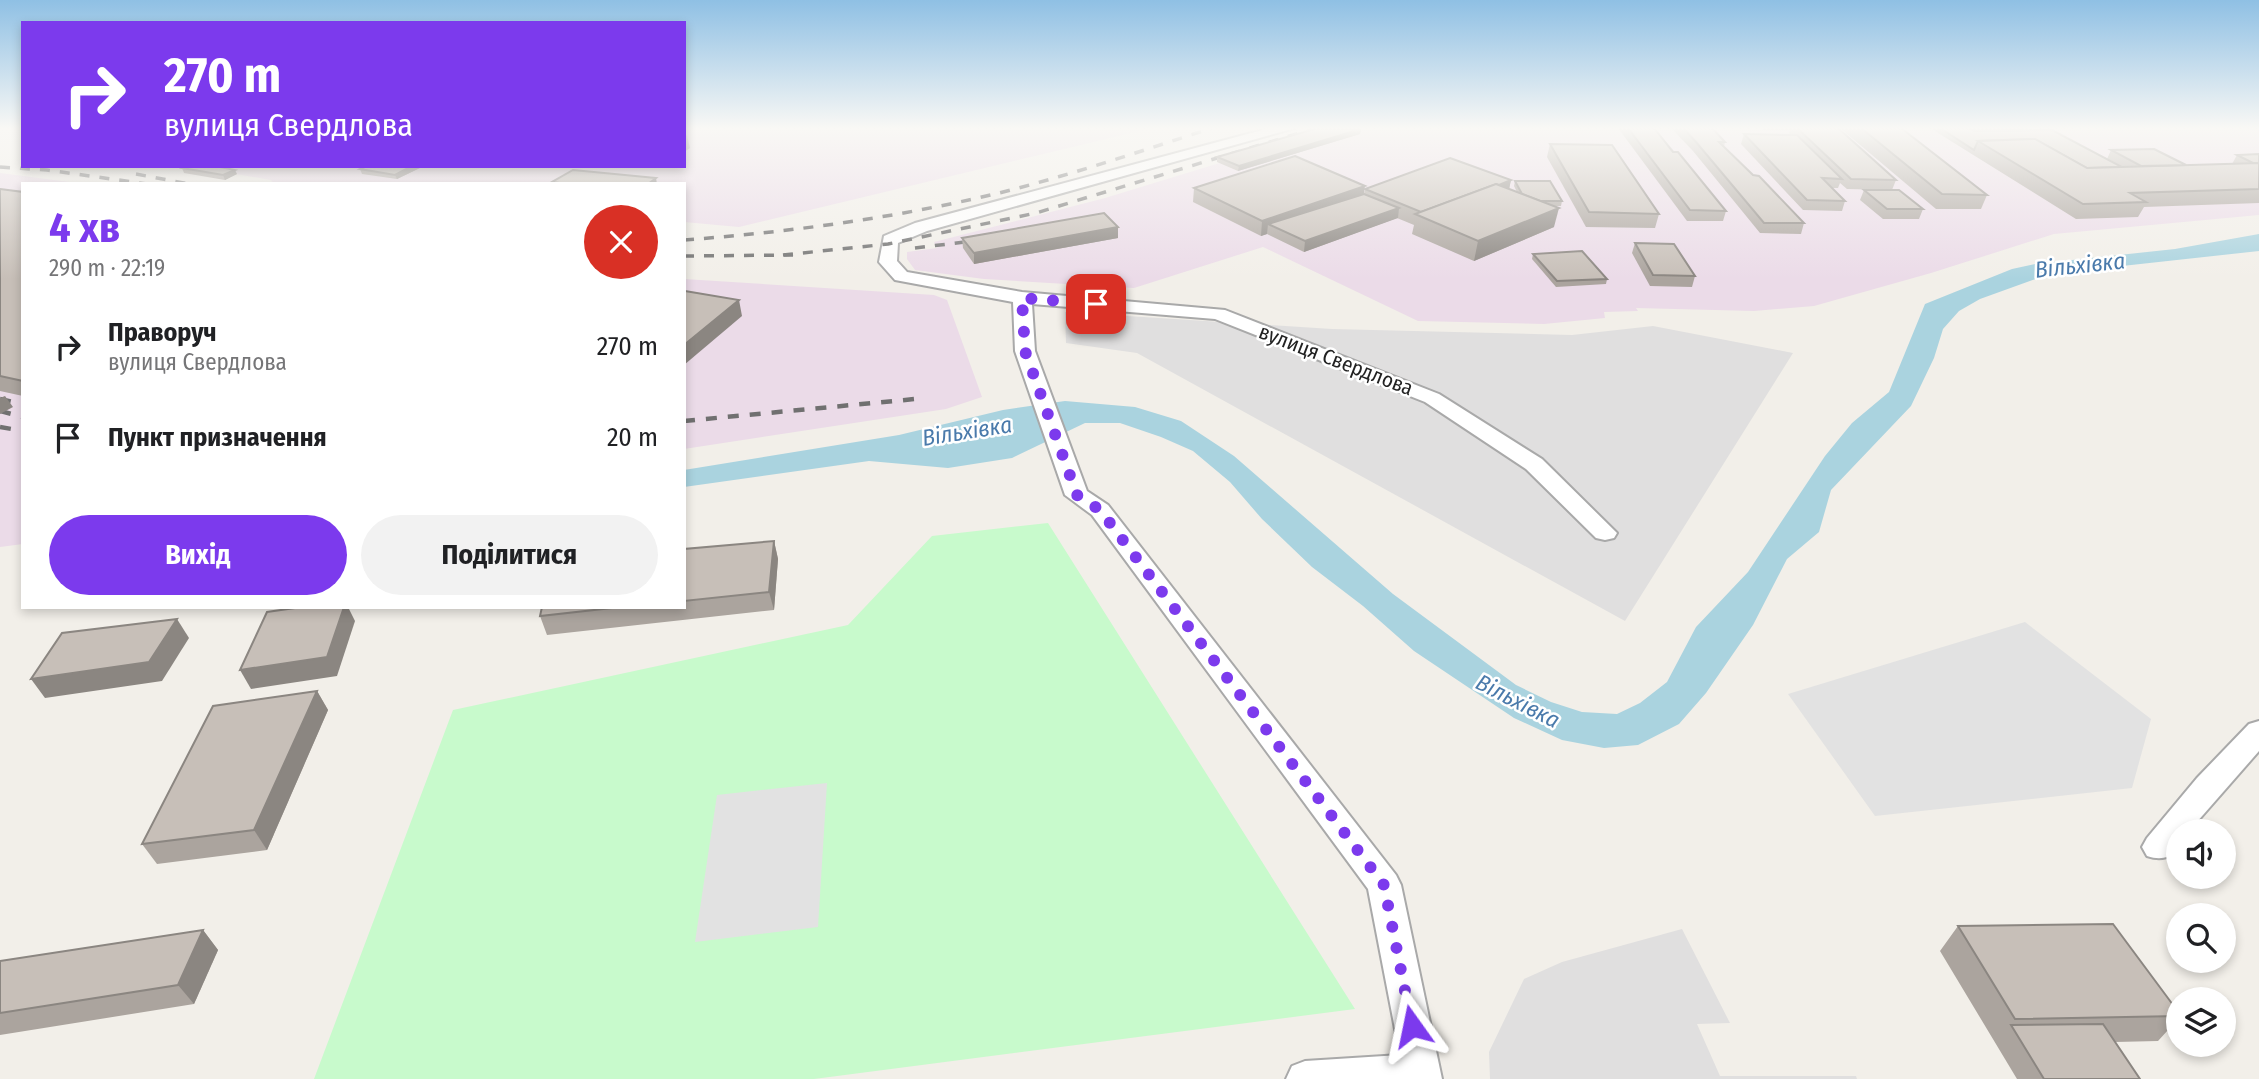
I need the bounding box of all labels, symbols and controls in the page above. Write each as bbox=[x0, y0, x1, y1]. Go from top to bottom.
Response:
text: 270 m bbox=[164, 46, 281, 105]
icon: right bbox=[49, 49, 140, 140]
text: вулиця Свердлова bbox=[164, 106, 413, 144]
text: 4 хв bbox=[49, 203, 120, 253]
button: close bbox=[584, 205, 658, 279]
water label: Вільхівка bbox=[2034, 246, 2126, 284]
text: 290 m · 22:19 bbox=[49, 254, 165, 282]
pin bbox=[1066, 274, 1126, 334]
icon: arrive bbox=[1077, 285, 1115, 323]
text: Праворуч bbox=[108, 317, 217, 348]
street label: вулиця Свердлова bbox=[1255, 319, 1417, 401]
icon: right bbox=[49, 328, 87, 366]
text: 270 m bbox=[597, 331, 658, 362]
text: вулиця Свердлова bbox=[108, 348, 287, 376]
water label: Вільхівка bbox=[920, 410, 1014, 452]
icon: arrive bbox=[49, 419, 87, 457]
text: Пункт призначення bbox=[108, 422, 327, 453]
text: 20 m bbox=[607, 422, 658, 453]
button: Вихід bbox=[49, 515, 347, 595]
button: Поділитися bbox=[361, 515, 658, 595]
water label: Вільхівка bbox=[1471, 668, 1565, 734]
map controls bbox=[2166, 819, 2236, 1057]
button: sound bbox=[2166, 819, 2236, 889]
button: search bbox=[2166, 903, 2236, 973]
button: layers bbox=[2166, 987, 2236, 1057]
position arrow bbox=[1375, 989, 1449, 1063]

